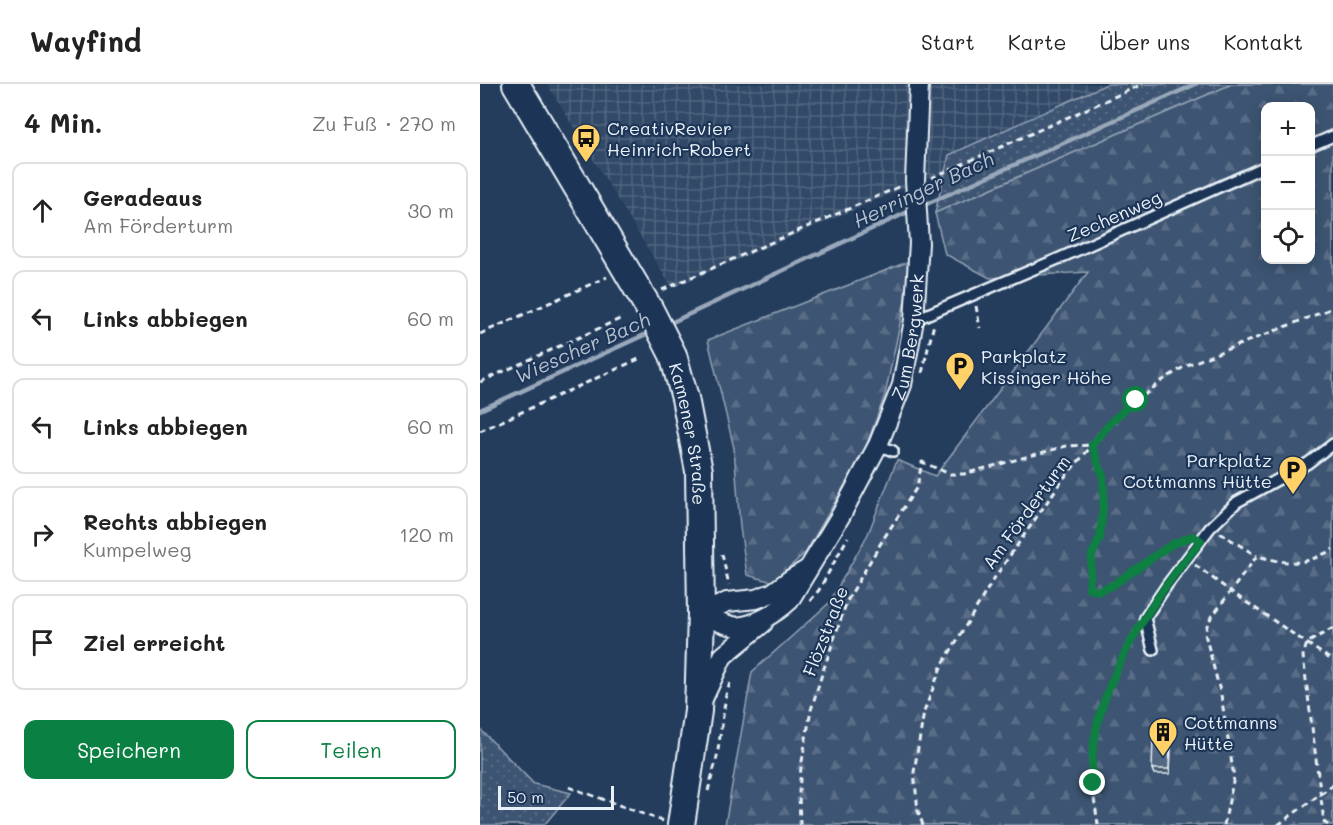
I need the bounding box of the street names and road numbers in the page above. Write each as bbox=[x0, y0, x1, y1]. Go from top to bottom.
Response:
street label: Zechenweg bbox=[1063, 185, 1165, 247]
street label: Zum Bergwerk bbox=[885, 273, 929, 404]
street label: Kamener Straße bbox=[664, 360, 711, 505]
street label: Am Förderturm bbox=[977, 450, 1075, 574]
street label: Flözstraße bbox=[797, 582, 853, 680]

